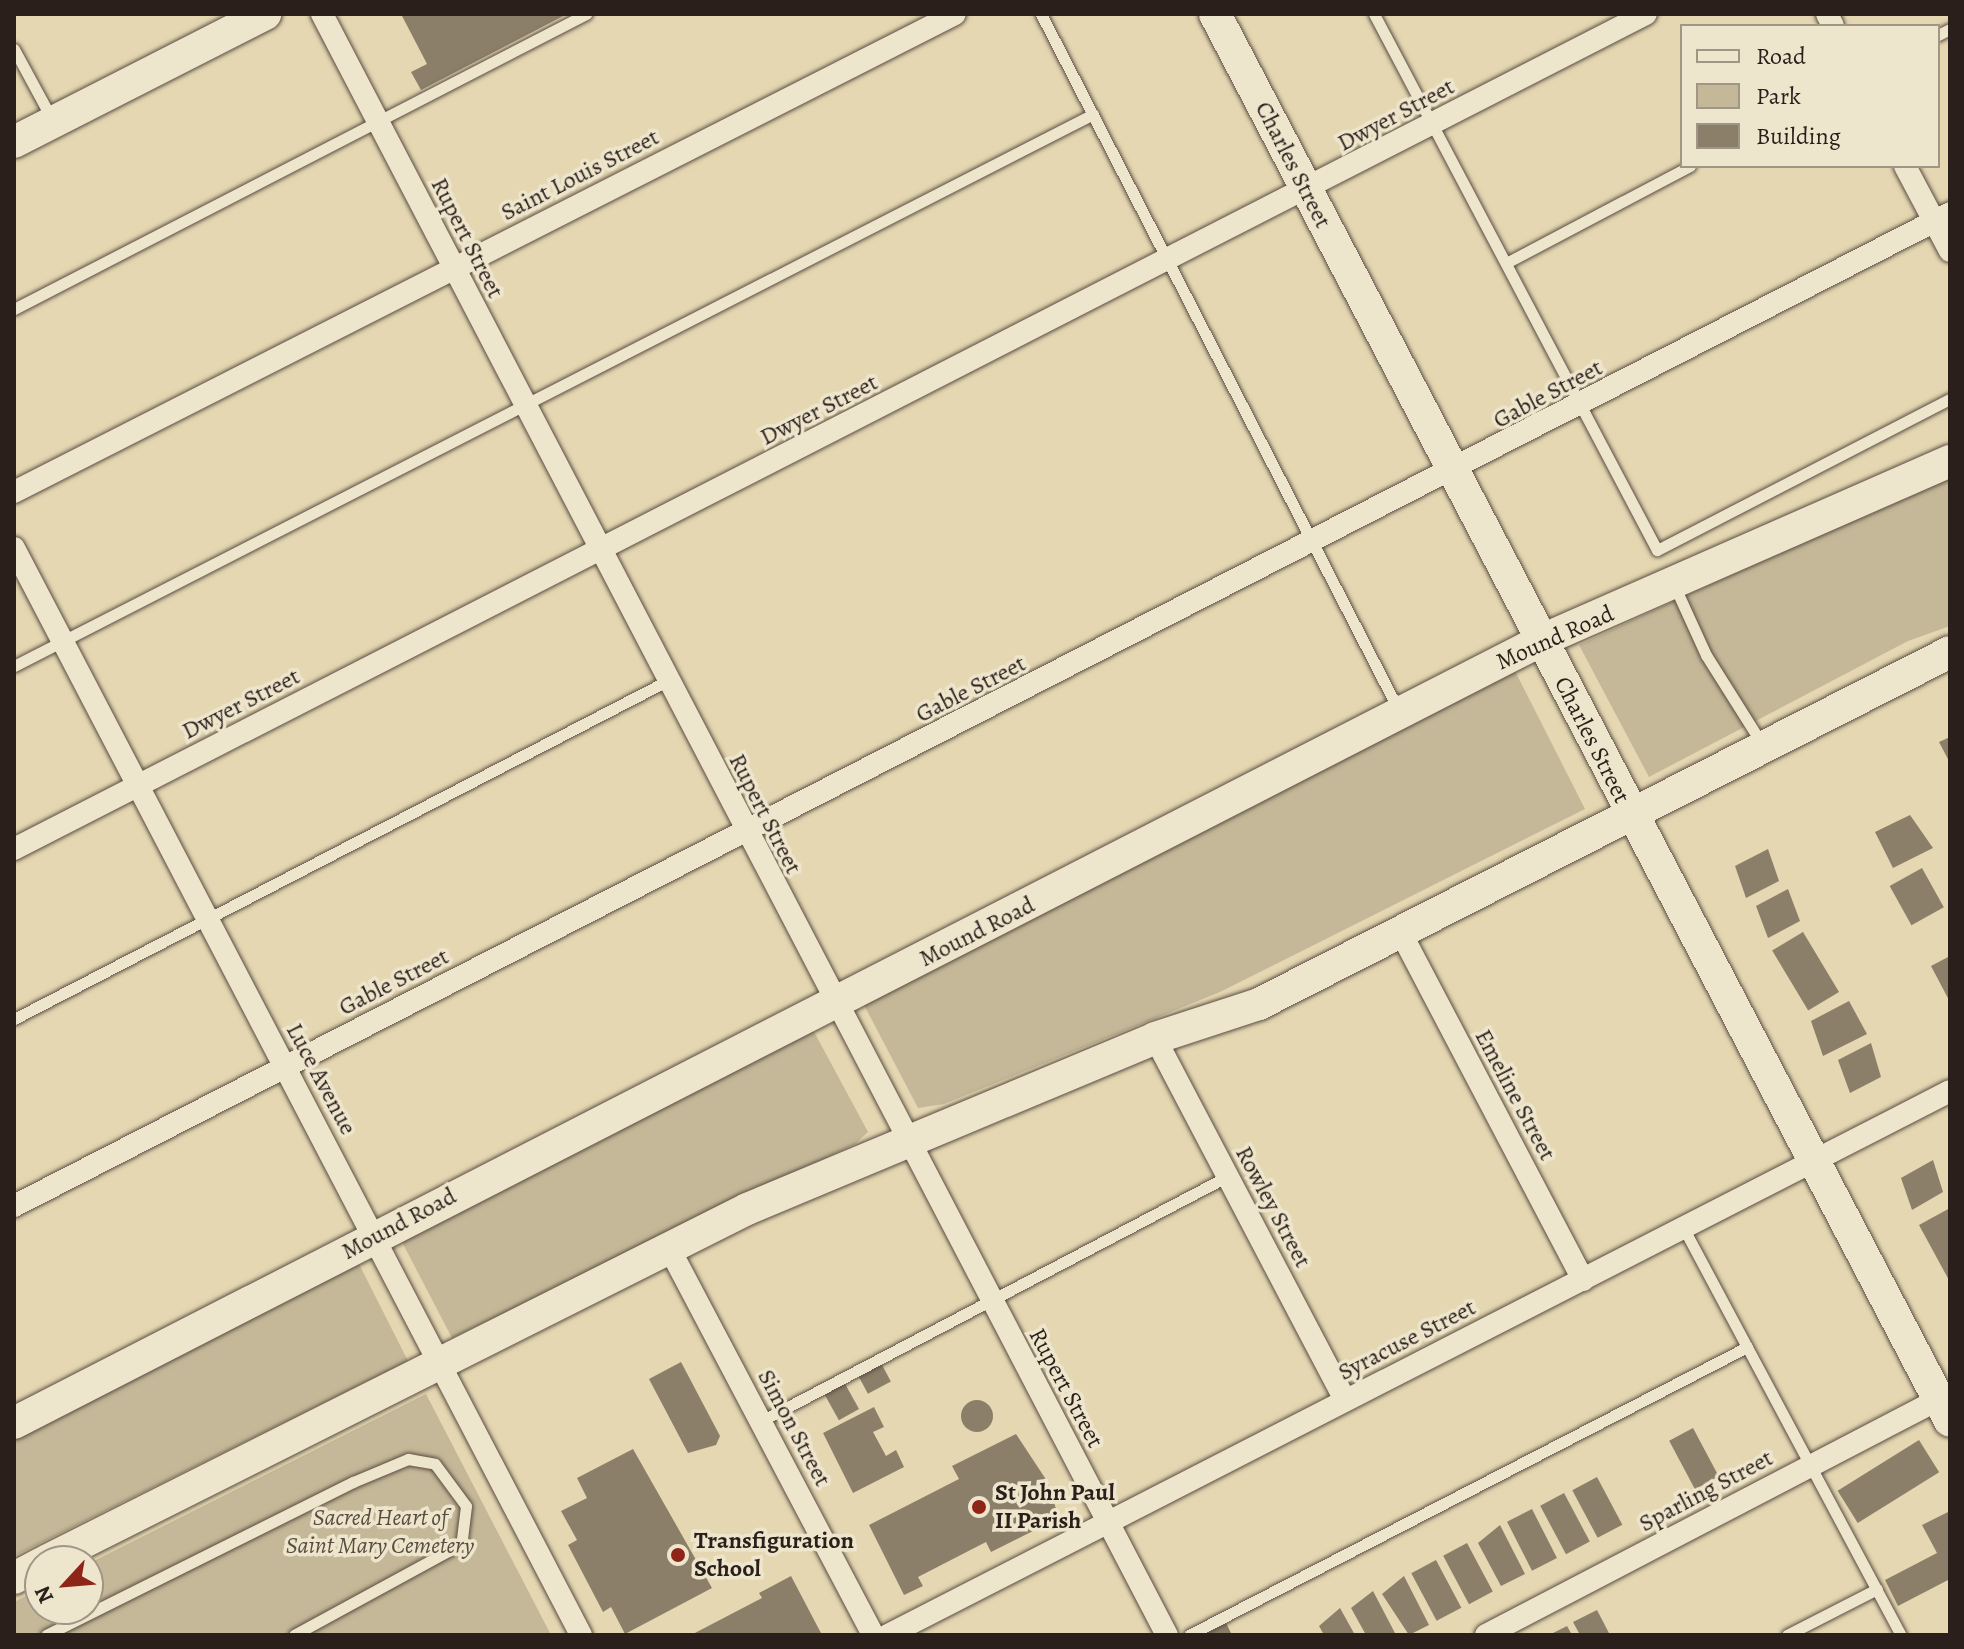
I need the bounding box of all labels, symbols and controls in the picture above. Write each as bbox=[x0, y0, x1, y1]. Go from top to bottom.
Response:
legend bbox=[1680, 24, 1940, 168]
text: Road bbox=[1756, 40, 1806, 72]
street label: Dwyer Street bbox=[1333, 72, 1459, 158]
text: Park bbox=[1756, 80, 1801, 112]
street label: Charles Street bbox=[1249, 97, 1337, 233]
text: Building bbox=[1756, 120, 1841, 152]
street label: Saint Louis Street bbox=[496, 123, 664, 227]
street label: Rupert Street bbox=[424, 173, 510, 303]
street label: Gable Street bbox=[1488, 353, 1608, 435]
street label: Dwyer Street bbox=[755, 368, 883, 452]
street label: Mound Road bbox=[1492, 599, 1618, 677]
street label: Gable Street bbox=[911, 649, 1031, 729]
street label: Dwyer Street bbox=[177, 662, 305, 746]
street label: Charles Street bbox=[1548, 672, 1636, 808]
street label: Rupert Street bbox=[722, 749, 808, 879]
street label: Mound Road bbox=[915, 891, 1039, 973]
street label: Gable Street bbox=[334, 942, 454, 1022]
street label: Luce Avenue bbox=[280, 1018, 362, 1140]
street label: Emeline Street bbox=[1468, 1024, 1562, 1166]
street label: Rowley Street bbox=[1229, 1141, 1317, 1273]
street label: Mound Road bbox=[337, 1182, 461, 1266]
street label: Syracuse Street bbox=[1333, 1293, 1481, 1387]
street label: Rupert Street bbox=[1022, 1323, 1110, 1453]
street label: Simon Street bbox=[751, 1365, 837, 1491]
street label: Sparling Street bbox=[1634, 1444, 1778, 1538]
place label: St John Paul II Parish bbox=[995, 1479, 1115, 1535]
marker: St John Paul II Parish bbox=[970, 1498, 988, 1516]
park label: Sacred Heart of Saint Mary Cemetery bbox=[286, 1504, 474, 1560]
place label: Transfiguration School bbox=[694, 1527, 854, 1583]
north arrow bbox=[24, 1545, 104, 1625]
marker: Transfiguration School bbox=[669, 1546, 687, 1564]
text: N bbox=[27, 1581, 61, 1608]

